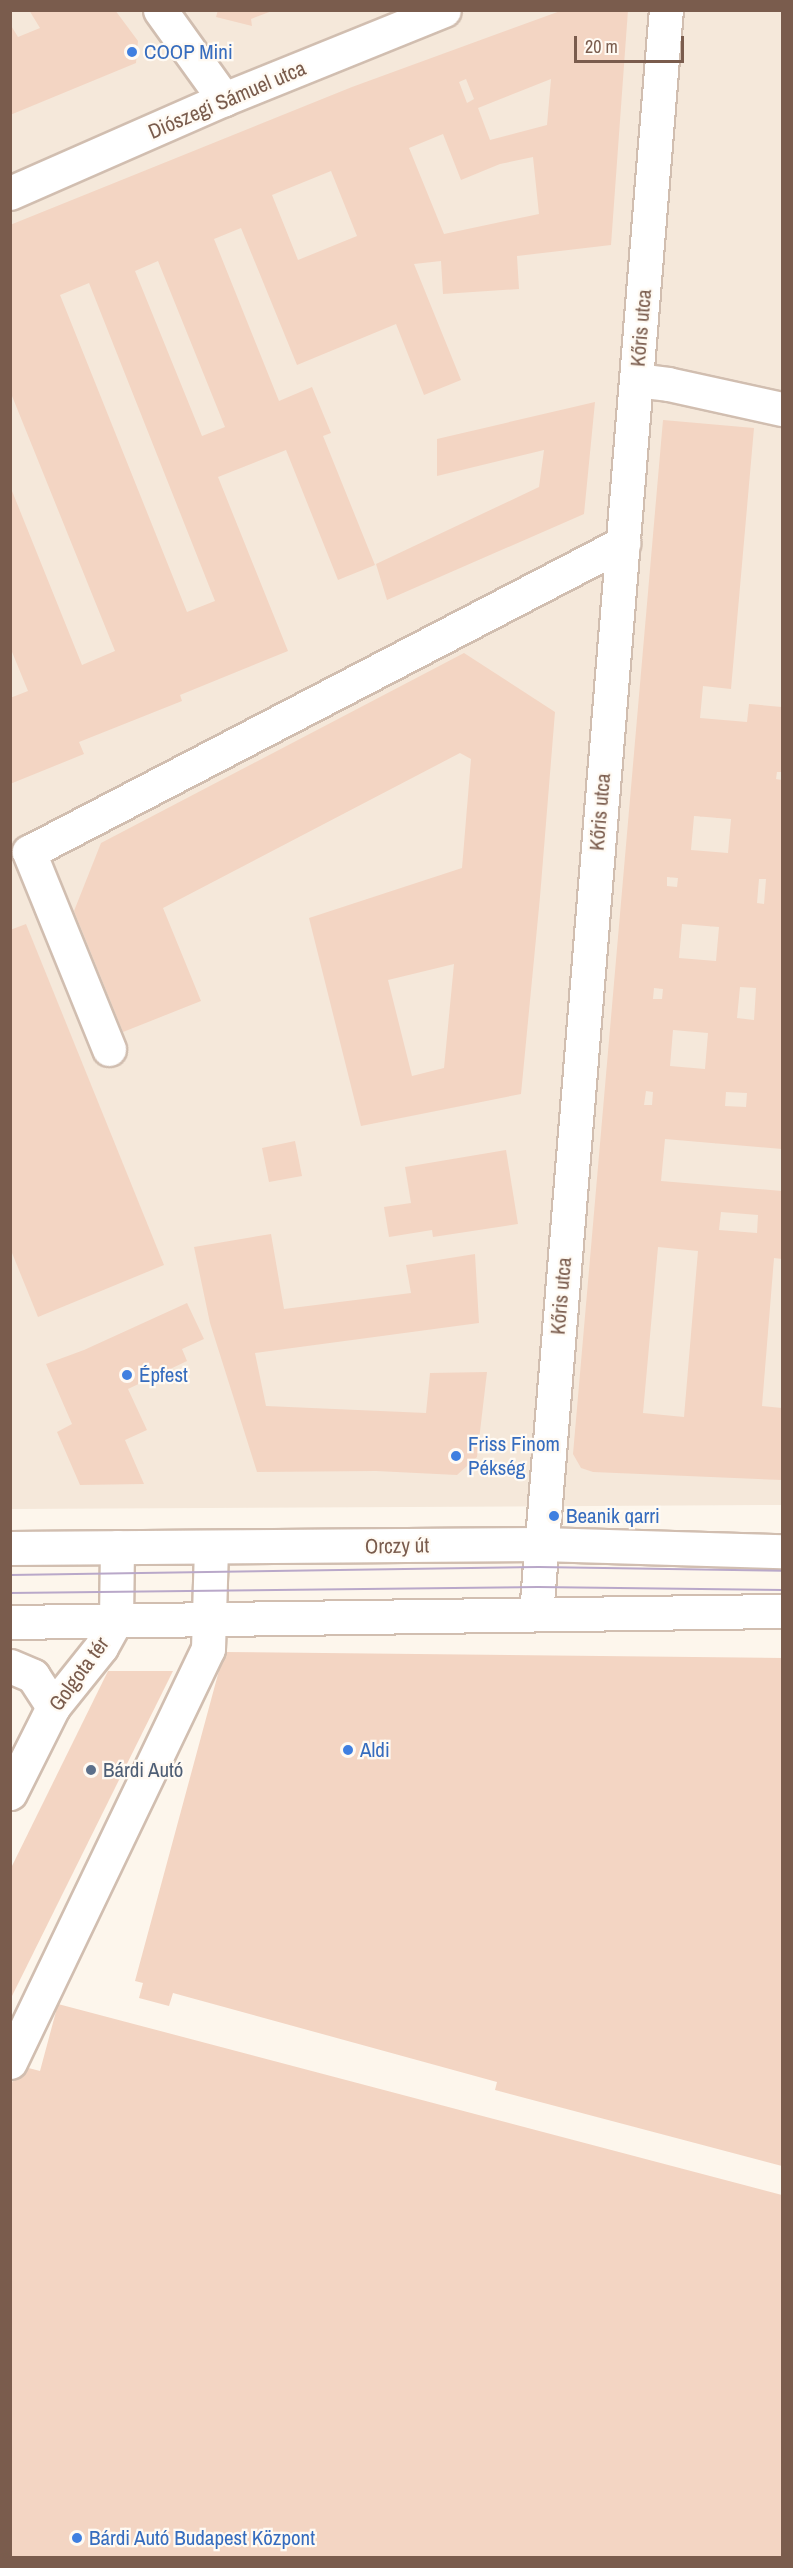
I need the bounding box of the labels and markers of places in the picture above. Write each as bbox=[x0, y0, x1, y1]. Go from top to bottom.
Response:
place label: COOP Mini bbox=[144, 39, 233, 65]
marker: COOP Mini bbox=[125, 45, 139, 59]
place label: Épfest bbox=[139, 1362, 188, 1388]
marker: Épfest bbox=[120, 1368, 134, 1382]
place label: Friss Finom Pékség bbox=[468, 1431, 560, 1481]
marker: Friss Finom Pékség bbox=[449, 1449, 463, 1463]
place label: Beanik qarri bbox=[566, 1503, 660, 1529]
marker: Beanik qarri bbox=[547, 1509, 561, 1523]
place label: Aldi bbox=[360, 1737, 390, 1763]
marker: Aldi bbox=[341, 1743, 355, 1757]
place label: Bárdi Autó bbox=[103, 1757, 184, 1783]
marker: Bárdi Autó bbox=[84, 1763, 98, 1777]
place label: Bárdi Autó Budapest Központ bbox=[89, 2525, 316, 2551]
marker: Bárdi Autó Budapest Központ bbox=[70, 2531, 84, 2545]

